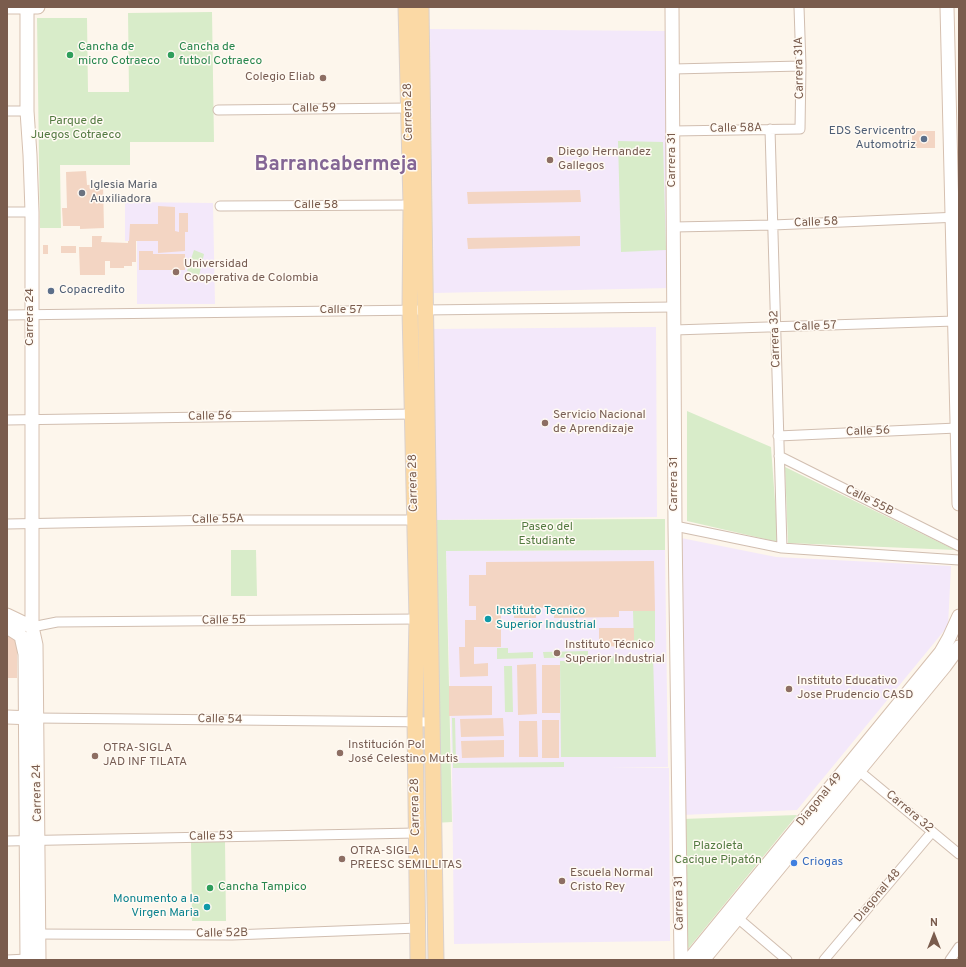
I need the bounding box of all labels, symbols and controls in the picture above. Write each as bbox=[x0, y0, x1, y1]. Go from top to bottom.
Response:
street label: Carrera 31A bbox=[792, 36, 808, 100]
place label: Cancha de micro Cotraeco bbox=[78, 41, 160, 69]
place label: Cancha de futbol Cotraeco bbox=[179, 41, 262, 69]
marker: Cancha de micro Cotraeco bbox=[65, 50, 75, 60]
marker: Cancha de futbol Cotraeco bbox=[166, 50, 176, 60]
place label: Colegio Eliab bbox=[245, 71, 315, 85]
marker: Colegio Eliab bbox=[318, 73, 328, 83]
street label: Carrera 28 bbox=[401, 83, 417, 141]
street label: Calle 59 bbox=[292, 101, 336, 117]
park label: Parque de Juegos Cotraeco bbox=[31, 115, 121, 143]
street label: Calle 58A bbox=[710, 121, 762, 137]
place label: EDS Servicentro Automotriz bbox=[829, 125, 916, 153]
street label: Carrera 31 bbox=[666, 132, 680, 188]
marker: EDS Servicentro Automotriz bbox=[919, 134, 929, 144]
place label: Diego Hernandez Gallegos bbox=[558, 146, 651, 174]
district label: Barrancabermeja bbox=[255, 154, 417, 178]
marker: Diego Hernandez Gallegos bbox=[545, 155, 555, 165]
place label: Iglesia Maria Auxiliadora bbox=[90, 179, 157, 207]
marker: Iglesia Maria Auxiliadora bbox=[77, 188, 87, 198]
street label: Calle 58 bbox=[294, 199, 338, 213]
street label: Calle 58 bbox=[794, 215, 838, 231]
place label: Universidad Cooperativa de Colombia bbox=[184, 258, 318, 286]
marker: Universidad Cooperativa de Colombia bbox=[171, 267, 181, 277]
place label: Copacredito bbox=[59, 284, 125, 298]
marker: Copacredito bbox=[46, 286, 56, 296]
street label: Carrera 24 bbox=[24, 288, 38, 346]
street label: Calle 57 bbox=[319, 304, 363, 318]
street label: Carrera 32 bbox=[768, 310, 784, 368]
street label: Calle 57 bbox=[793, 319, 837, 335]
street label: Calle 56 bbox=[188, 409, 232, 425]
place label: Servicio Nacional de Aprendizaje bbox=[553, 409, 646, 437]
marker: Servicio Nacional de Aprendizaje bbox=[540, 418, 550, 428]
street label: Calle 56 bbox=[846, 424, 890, 440]
street label: Carrera 28 bbox=[406, 454, 422, 512]
street label: Carrera 31 bbox=[668, 456, 682, 512]
street label: Calle 55B bbox=[842, 483, 896, 519]
street label: Calle 55A bbox=[192, 512, 244, 528]
park label: Paseo del Estudiante bbox=[518, 521, 576, 549]
place label: Instituto Tecnico Superior Industrial bbox=[496, 605, 596, 633]
street label: Calle 55 bbox=[202, 613, 246, 629]
marker: Instituto Tecnico Superior Industrial bbox=[483, 614, 493, 624]
place label: Instituto Técnico Superior Industrial bbox=[565, 639, 665, 667]
marker: Instituto Técnico Superior Industrial bbox=[552, 648, 562, 658]
place label: Instituto Educativo Jose Prudencio CASD bbox=[797, 675, 913, 703]
marker: Instituto Educativo Jose Prudencio CASD bbox=[784, 684, 794, 694]
street label: Calle 54 bbox=[197, 712, 243, 728]
place label: Institución Pol José Celestino Mutis bbox=[348, 739, 458, 767]
place label: OTRA-SIGLA JAD INF TILATA bbox=[103, 742, 187, 770]
marker: Institución Pol José Celestino Mutis bbox=[335, 748, 345, 758]
marker: OTRA-SIGLA JAD INF TILATA bbox=[90, 751, 100, 761]
street label: Carrera 24 bbox=[30, 764, 46, 822]
street label: Diagonal 49 bbox=[794, 770, 846, 830]
street label: Carrera 28 bbox=[408, 778, 424, 836]
street label: Carrera 32 bbox=[882, 788, 936, 836]
street label: Calle 53 bbox=[189, 829, 233, 845]
park label: Plazoleta Cacique Pipatón bbox=[674, 840, 762, 868]
place label: OTRA-SIGLA PREESC SEMILLITAS bbox=[350, 845, 462, 873]
marker: OTRA-SIGLA PREESC SEMILLITAS bbox=[337, 854, 347, 864]
place label: Criogas bbox=[802, 856, 843, 870]
marker: Criogas bbox=[789, 858, 799, 868]
place label: Escuela Normal Cristo Rey bbox=[570, 867, 653, 895]
street label: Diagonal 48 bbox=[852, 867, 904, 925]
street label: Carrera 31 bbox=[672, 875, 688, 931]
marker: Escuela Normal Cristo Rey bbox=[557, 876, 567, 886]
place label: Cancha Tampico bbox=[218, 881, 307, 895]
marker: Cancha Tampico bbox=[205, 883, 215, 893]
place label: Monumento a la Virgen Maria bbox=[113, 893, 199, 921]
marker: Monumento a la Virgen Maria bbox=[202, 902, 212, 912]
north arrow bbox=[914, 915, 954, 955]
text: N bbox=[930, 916, 938, 930]
street label: Calle 52B bbox=[196, 926, 248, 942]

